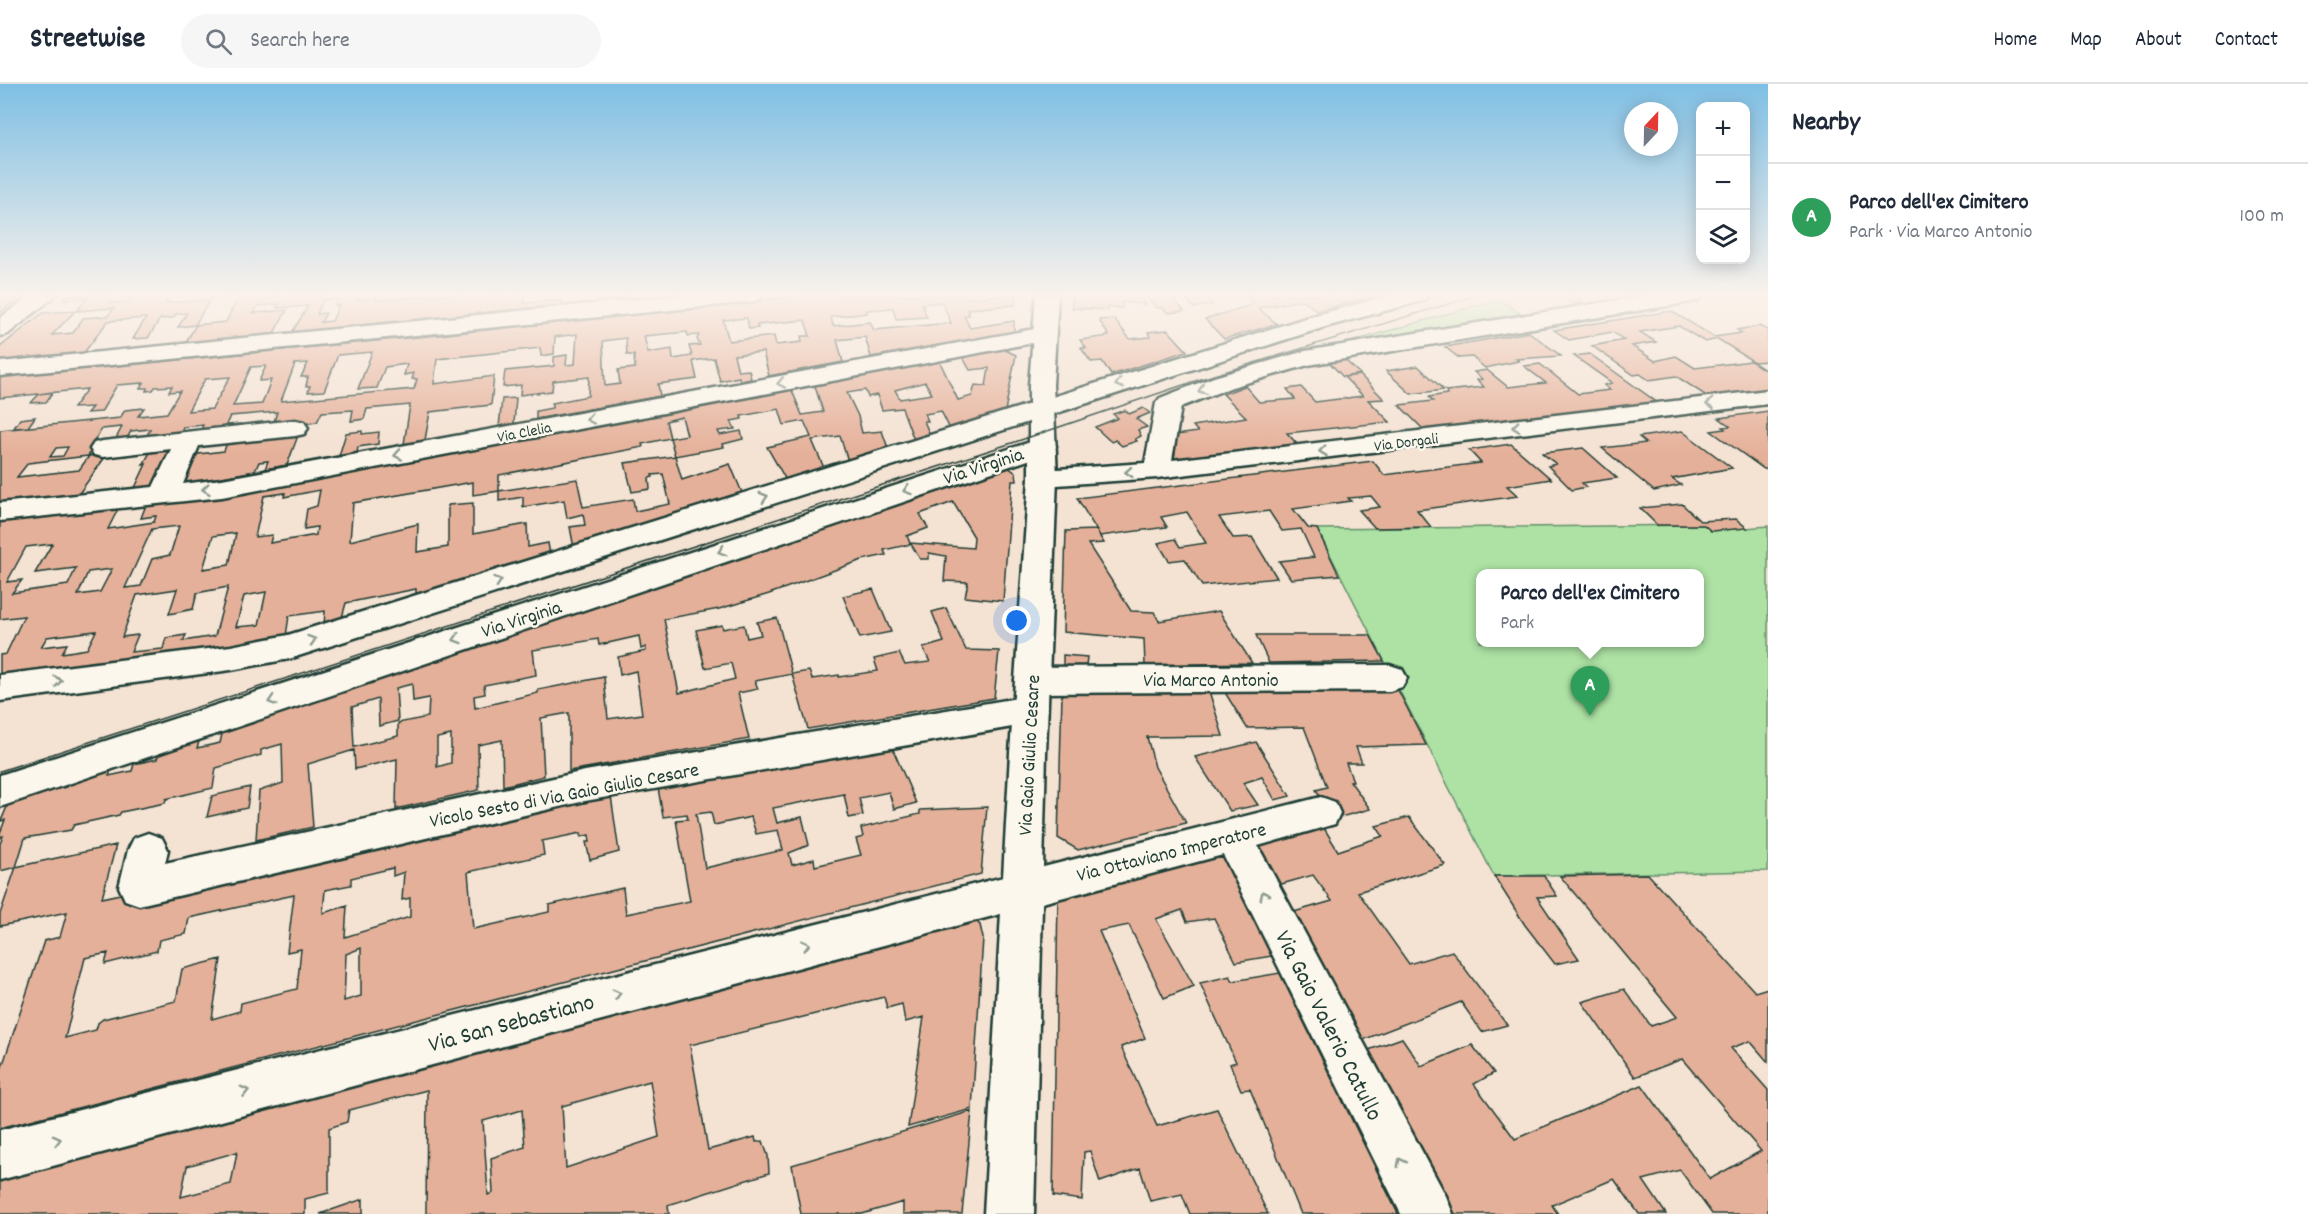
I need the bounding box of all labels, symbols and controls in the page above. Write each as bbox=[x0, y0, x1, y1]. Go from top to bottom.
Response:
search box bbox=[181, 14, 601, 68]
text: Streetwise bbox=[30, 21, 145, 61]
icon: search bbox=[202, 25, 235, 58]
text: Search here bbox=[250, 26, 350, 57]
text: Home bbox=[1993, 26, 2037, 56]
text: Map bbox=[2070, 26, 2102, 56]
text: About bbox=[2135, 26, 2182, 56]
text: Contact bbox=[2215, 26, 2278, 56]
north arrow bbox=[1624, 102, 1678, 156]
map controls bbox=[1696, 102, 1750, 264]
button: + bbox=[1696, 102, 1750, 156]
text: Nearby bbox=[1792, 105, 1860, 142]
button: − bbox=[1696, 156, 1750, 210]
text: Parco dell'ex Cimitero bbox=[1849, 188, 2029, 219]
text: A bbox=[1806, 203, 1817, 231]
text: 100 m bbox=[2240, 203, 2284, 231]
button: layers bbox=[1696, 210, 1750, 264]
text: Park · Via Marco Antonio bbox=[1849, 219, 2032, 247]
one-way arrow bbox=[777, 376, 787, 389]
one-way arrow bbox=[1114, 377, 1125, 389]
one-way arrow bbox=[1197, 383, 1208, 395]
one-way arrow bbox=[1705, 397, 1714, 410]
one-way arrow bbox=[585, 412, 595, 425]
street label: Via Clelia bbox=[495, 417, 554, 450]
one-way arrow bbox=[1512, 421, 1521, 433]
street label: Via Dorgali bbox=[1373, 428, 1440, 459]
street label: Via Virginia bbox=[940, 442, 1028, 494]
one-way arrow bbox=[1318, 444, 1327, 456]
one-way arrow bbox=[393, 448, 403, 461]
one-way arrow bbox=[1124, 466, 1133, 479]
one-way arrow bbox=[202, 483, 211, 495]
one-way arrow bbox=[902, 483, 913, 495]
one-way arrow bbox=[758, 492, 769, 504]
one-way arrow bbox=[717, 544, 728, 557]
popup bbox=[1476, 569, 1704, 647]
one-way arrow bbox=[492, 576, 503, 588]
text: Parco dell'ex Cimitero bbox=[1500, 579, 1680, 610]
street label: Via Virginia bbox=[478, 595, 566, 647]
your location bbox=[1002, 606, 1031, 635]
text: Park bbox=[1500, 610, 1534, 638]
one-way arrow bbox=[452, 632, 463, 645]
one-way arrow bbox=[306, 635, 317, 647]
pin: A bbox=[1570, 666, 1610, 716]
street label: Via Marco Antonio bbox=[1143, 668, 1279, 696]
street label: Via Gaio Giulio Cesare bbox=[1013, 674, 1049, 836]
one-way arrow bbox=[53, 675, 63, 687]
one-way arrow bbox=[267, 693, 278, 706]
street label: Vicolo Sesto di Via Gaio Giulio Cesare bbox=[428, 757, 702, 837]
street label: Via Ottaviano Imperatore bbox=[1074, 817, 1270, 891]
one-way arrow bbox=[1259, 891, 1271, 902]
street label: Via Gaio Valerio Catullo bbox=[1265, 925, 1390, 1127]
one-way arrow bbox=[800, 940, 810, 953]
street label: Via San Sebastiano bbox=[425, 986, 598, 1063]
one-way arrow bbox=[612, 989, 622, 1002]
one-way arrow bbox=[240, 1086, 250, 1099]
one-way arrow bbox=[51, 1135, 61, 1148]
one-way arrow bbox=[1397, 1158, 1408, 1168]

